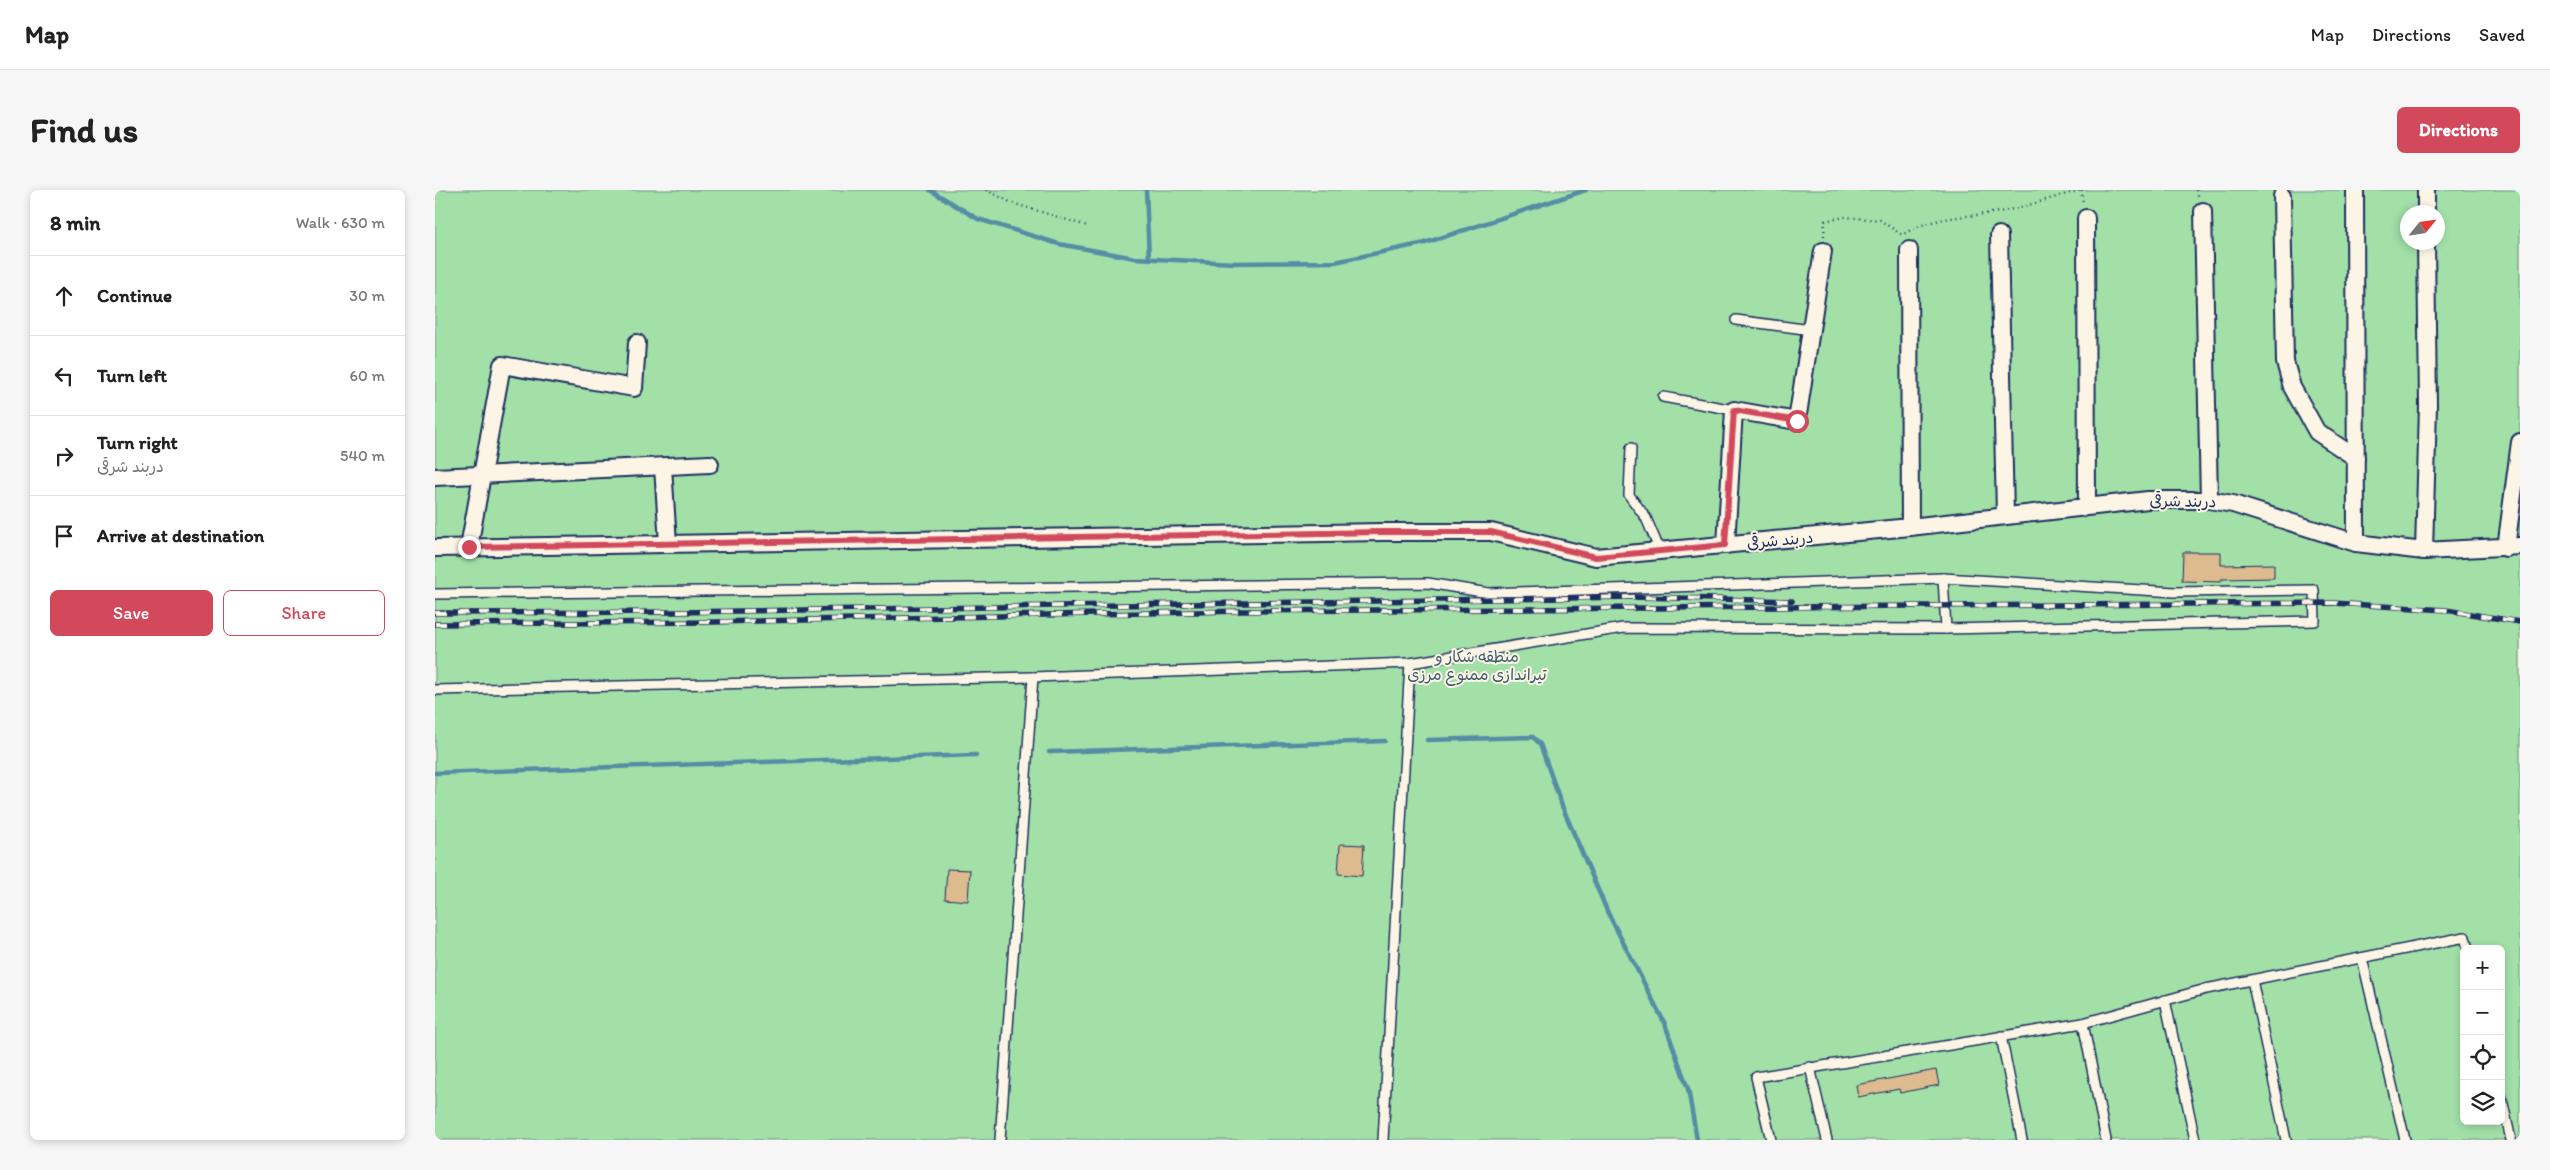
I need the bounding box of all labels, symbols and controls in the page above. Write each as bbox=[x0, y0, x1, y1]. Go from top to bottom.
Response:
text: Map bbox=[25, 20, 69, 49]
text: Map bbox=[2311, 24, 2344, 46]
text: Directions bbox=[2372, 24, 2451, 46]
text: Saved bbox=[2479, 24, 2525, 46]
button: Directions bbox=[2397, 107, 2520, 153]
text: Find us bbox=[30, 109, 138, 151]
north arrow bbox=[2400, 205, 2445, 250]
text: 8 min bbox=[50, 210, 100, 235]
text: Walk · 630 m bbox=[296, 213, 385, 232]
icon: ahead bbox=[50, 282, 78, 310]
text: Continue bbox=[97, 284, 172, 307]
text: 30 m bbox=[349, 286, 385, 305]
icon: left bbox=[50, 362, 78, 390]
text: Turn left bbox=[97, 364, 167, 387]
text: 60 m bbox=[350, 366, 385, 385]
route start bbox=[1786, 410, 1809, 433]
text: Turn right bbox=[97, 431, 178, 454]
icon: right bbox=[50, 442, 78, 470]
text: 540 m bbox=[340, 446, 385, 465]
text: دربند شرقی bbox=[97, 457, 164, 476]
street label: دربند شرقی bbox=[2149, 490, 2217, 511]
icon: arrive bbox=[50, 522, 78, 550]
text: Arrive at destination bbox=[97, 524, 264, 547]
street label: دربند شرقی bbox=[1746, 527, 1814, 552]
route end bbox=[458, 536, 481, 559]
button: Save bbox=[50, 590, 213, 636]
button: Share bbox=[223, 590, 385, 636]
park label: منطقه شکار و تیراندازی ممنوع مرزی bbox=[1407, 647, 1547, 686]
map controls bbox=[2460, 945, 2505, 1125]
button: + bbox=[2460, 945, 2505, 990]
button: − bbox=[2460, 990, 2505, 1035]
button: locate bbox=[2460, 1035, 2505, 1080]
button: layers bbox=[2460, 1080, 2505, 1125]

